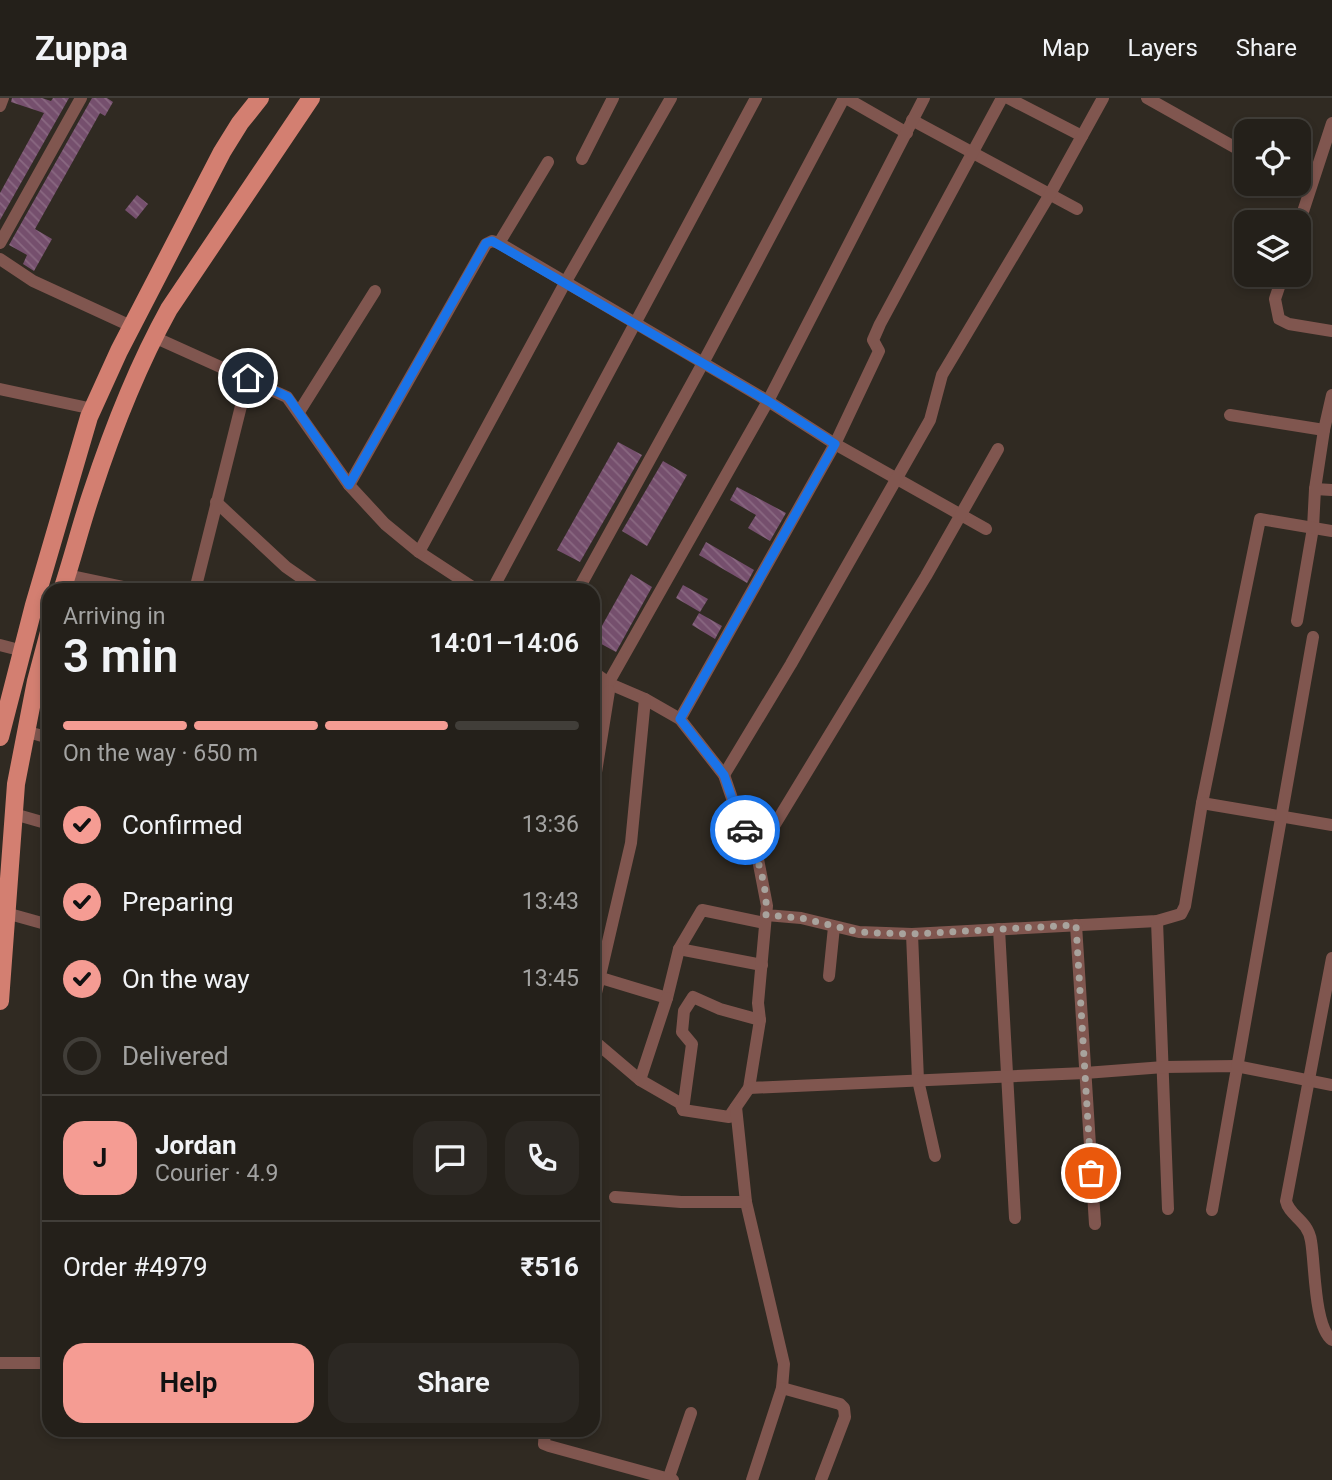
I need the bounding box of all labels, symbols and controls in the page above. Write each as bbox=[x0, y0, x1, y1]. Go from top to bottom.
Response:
text: Zuppa bbox=[35, 29, 128, 68]
text: Map bbox=[1042, 34, 1090, 62]
text: Layers bbox=[1128, 34, 1198, 62]
text: Share bbox=[1236, 34, 1297, 62]
map controls bbox=[1234, 119, 1311, 287]
button: locate bbox=[1234, 119, 1311, 196]
button: layers bbox=[1234, 210, 1311, 287]
pin bbox=[218, 348, 278, 408]
icon: home bbox=[229, 359, 267, 397]
text: Arriving in bbox=[63, 603, 166, 630]
text: 14:01–14:06 bbox=[429, 628, 579, 658]
text: 3 min bbox=[63, 629, 178, 683]
text: On the way · 650 m bbox=[63, 740, 258, 767]
courier bbox=[710, 795, 780, 865]
icon: check bbox=[63, 806, 101, 844]
text: Confirmed bbox=[122, 810, 243, 840]
text: 13:36 bbox=[522, 811, 579, 838]
icon: car bbox=[726, 811, 764, 849]
icon: check bbox=[63, 883, 101, 921]
text: Preparing bbox=[122, 887, 234, 917]
text: 13:43 bbox=[522, 888, 579, 915]
icon: check bbox=[63, 960, 101, 998]
text: On the way bbox=[122, 964, 250, 994]
text: 13:45 bbox=[522, 965, 579, 992]
text: Delivered bbox=[122, 1041, 229, 1071]
button: chat bbox=[413, 1121, 487, 1195]
button: phone bbox=[505, 1121, 579, 1195]
text: Jordan bbox=[155, 1130, 237, 1160]
text: J bbox=[93, 1143, 107, 1173]
pin bbox=[1061, 1143, 1121, 1203]
icon: bag bbox=[1072, 1154, 1110, 1192]
text: Courier · 4.9 bbox=[155, 1160, 278, 1187]
text: Order #4979 bbox=[63, 1252, 208, 1282]
text: ₹516 bbox=[521, 1252, 579, 1282]
button: Help bbox=[63, 1343, 314, 1423]
button: Share bbox=[328, 1343, 579, 1423]

